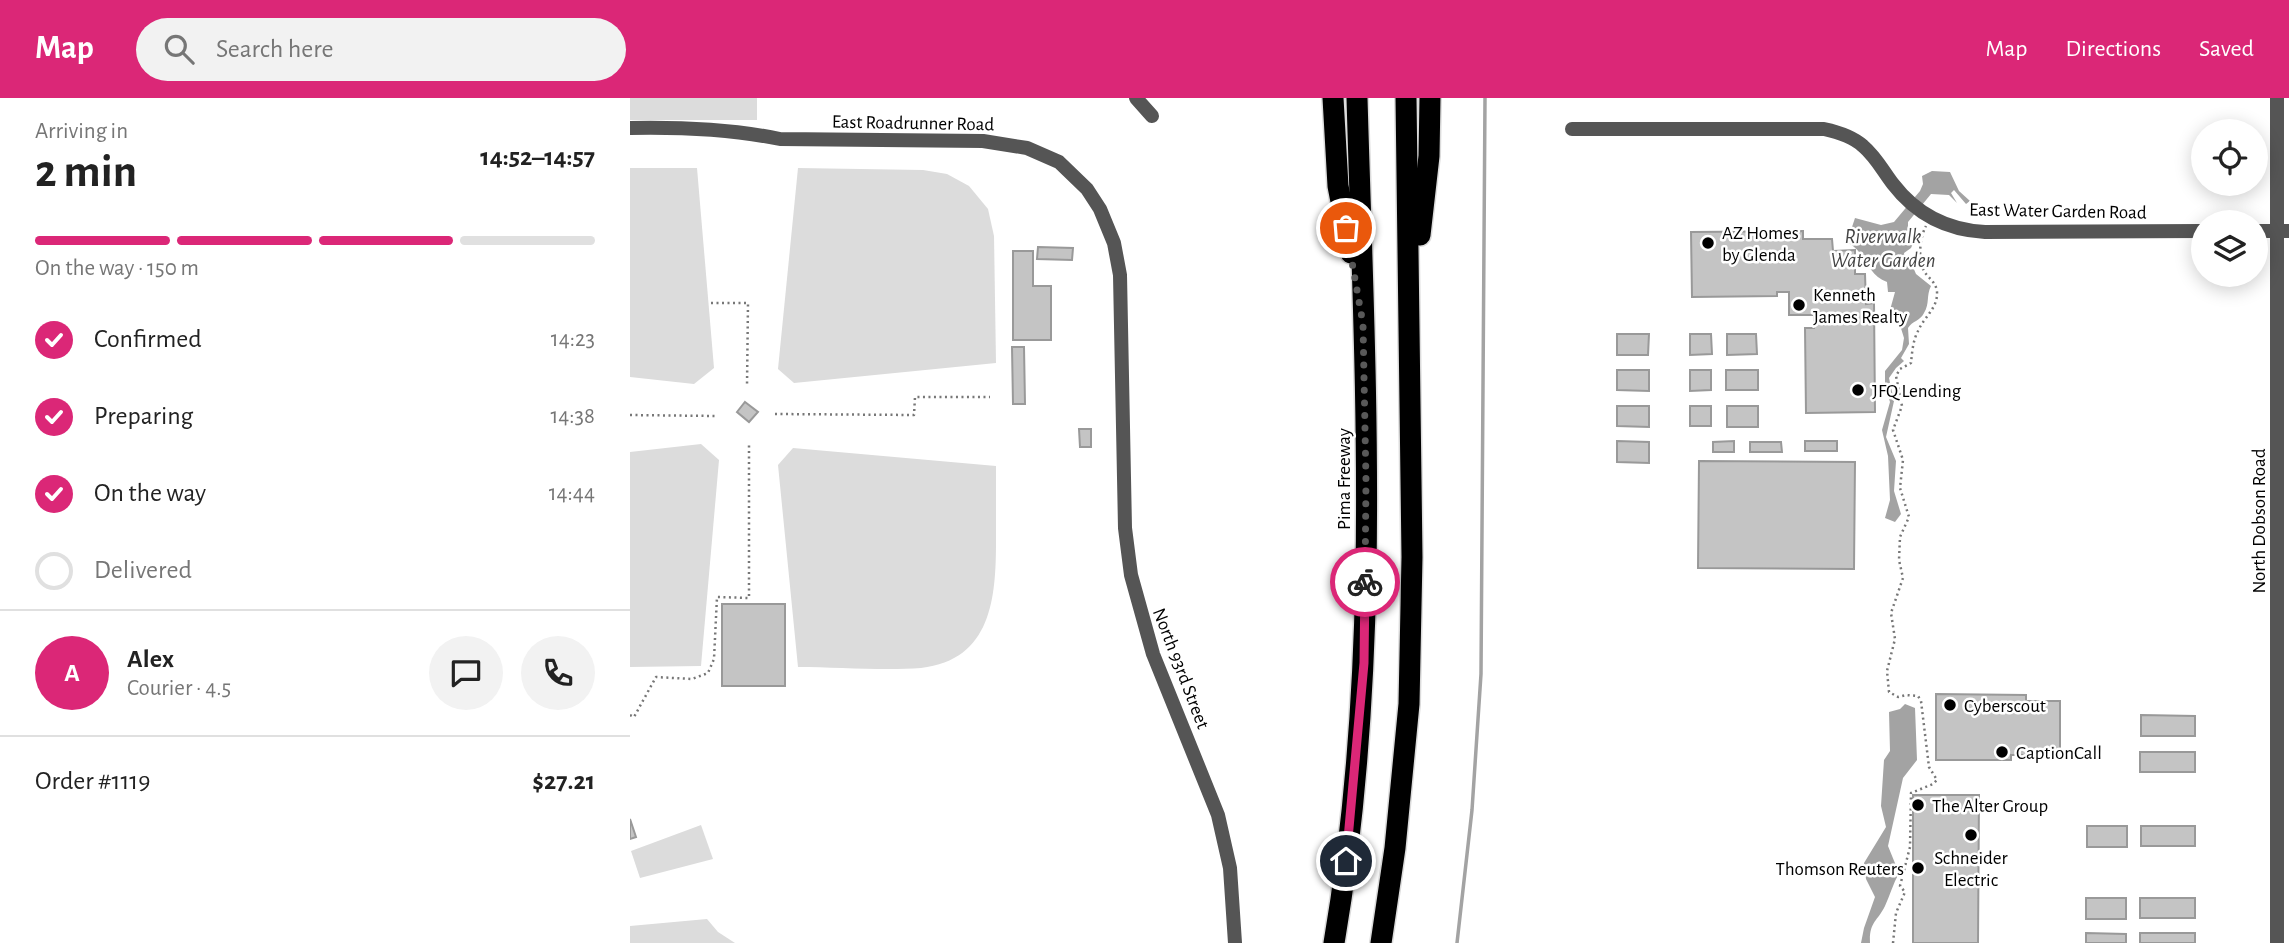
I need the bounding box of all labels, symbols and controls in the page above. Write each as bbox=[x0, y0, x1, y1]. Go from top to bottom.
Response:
search box bbox=[136, 18, 626, 81]
icon: search bbox=[160, 30, 198, 68]
text: Map bbox=[35, 32, 94, 65]
text: Search here bbox=[216, 36, 334, 62]
text: Map bbox=[1985, 37, 2027, 61]
text: Directions bbox=[2065, 37, 2161, 61]
text: Saved bbox=[2199, 37, 2254, 61]
street label: East Roadrunner Road bbox=[832, 113, 995, 134]
map controls bbox=[2191, 119, 2268, 287]
button: locate bbox=[2191, 119, 2268, 196]
text: Arriving in bbox=[35, 120, 128, 143]
text: 14:52–14:57 bbox=[480, 144, 595, 170]
text: 2 min bbox=[35, 149, 137, 195]
pin bbox=[1316, 198, 1376, 258]
street label: East Water Garden Road bbox=[1969, 200, 2147, 223]
icon: bag bbox=[1327, 209, 1365, 247]
button: layers bbox=[2191, 210, 2268, 287]
place label: AZ Homes by Glenda bbox=[1722, 224, 1799, 265]
water label: Riverwalk Water Garden bbox=[1830, 226, 1936, 271]
marker: AZ Homes by Glenda bbox=[1700, 235, 1716, 251]
text: On the way · 150 m bbox=[35, 257, 199, 280]
place label: Kenneth James Realty bbox=[1813, 286, 1908, 327]
marker: Kenneth James Realty bbox=[1791, 297, 1807, 313]
icon: check bbox=[35, 321, 73, 359]
text: Confirmed bbox=[94, 326, 202, 352]
text: 14:23 bbox=[551, 328, 595, 351]
marker: JFQ Lending bbox=[1850, 382, 1866, 398]
place label: JFQ Lending bbox=[1872, 382, 1962, 401]
icon: check bbox=[35, 398, 73, 436]
text: Preparing bbox=[94, 403, 193, 429]
text: 14:38 bbox=[550, 405, 595, 428]
street label: Pima Freeway bbox=[1335, 428, 1354, 530]
street label: North Dobson Road bbox=[2250, 448, 2269, 594]
icon: check bbox=[35, 475, 73, 513]
text: On the way bbox=[94, 480, 206, 506]
text: 14:44 bbox=[549, 482, 595, 505]
courier bbox=[1330, 547, 1400, 617]
text: Delivered bbox=[94, 557, 192, 583]
icon: bike bbox=[1346, 563, 1384, 601]
street label: North 93rd Street bbox=[1149, 606, 1212, 731]
button: chat bbox=[429, 636, 503, 710]
button: phone bbox=[521, 636, 595, 710]
text: Alex bbox=[127, 646, 174, 672]
text: A bbox=[64, 660, 80, 686]
text: Courier · 4.5 bbox=[127, 677, 231, 700]
marker: Cyberscout bbox=[1942, 697, 1958, 713]
place label: Cyberscout bbox=[1964, 697, 2046, 716]
marker: CaptionCall bbox=[1994, 744, 2010, 760]
place label: CaptionCall bbox=[2016, 744, 2102, 763]
text: Order #1119 bbox=[35, 768, 151, 794]
text: $27.21 bbox=[532, 768, 595, 794]
marker: The Alter Group bbox=[1910, 797, 1926, 813]
place label: The Alter Group bbox=[1932, 797, 2048, 816]
marker: Schneider Electric bbox=[1963, 827, 1979, 843]
pin bbox=[1316, 831, 1376, 891]
icon: home bbox=[1327, 842, 1365, 880]
place label: Schneider Electric bbox=[1934, 849, 2008, 890]
place label: Thomson Reuters bbox=[1776, 860, 1904, 879]
marker: Thomson Reuters bbox=[1910, 860, 1926, 876]

